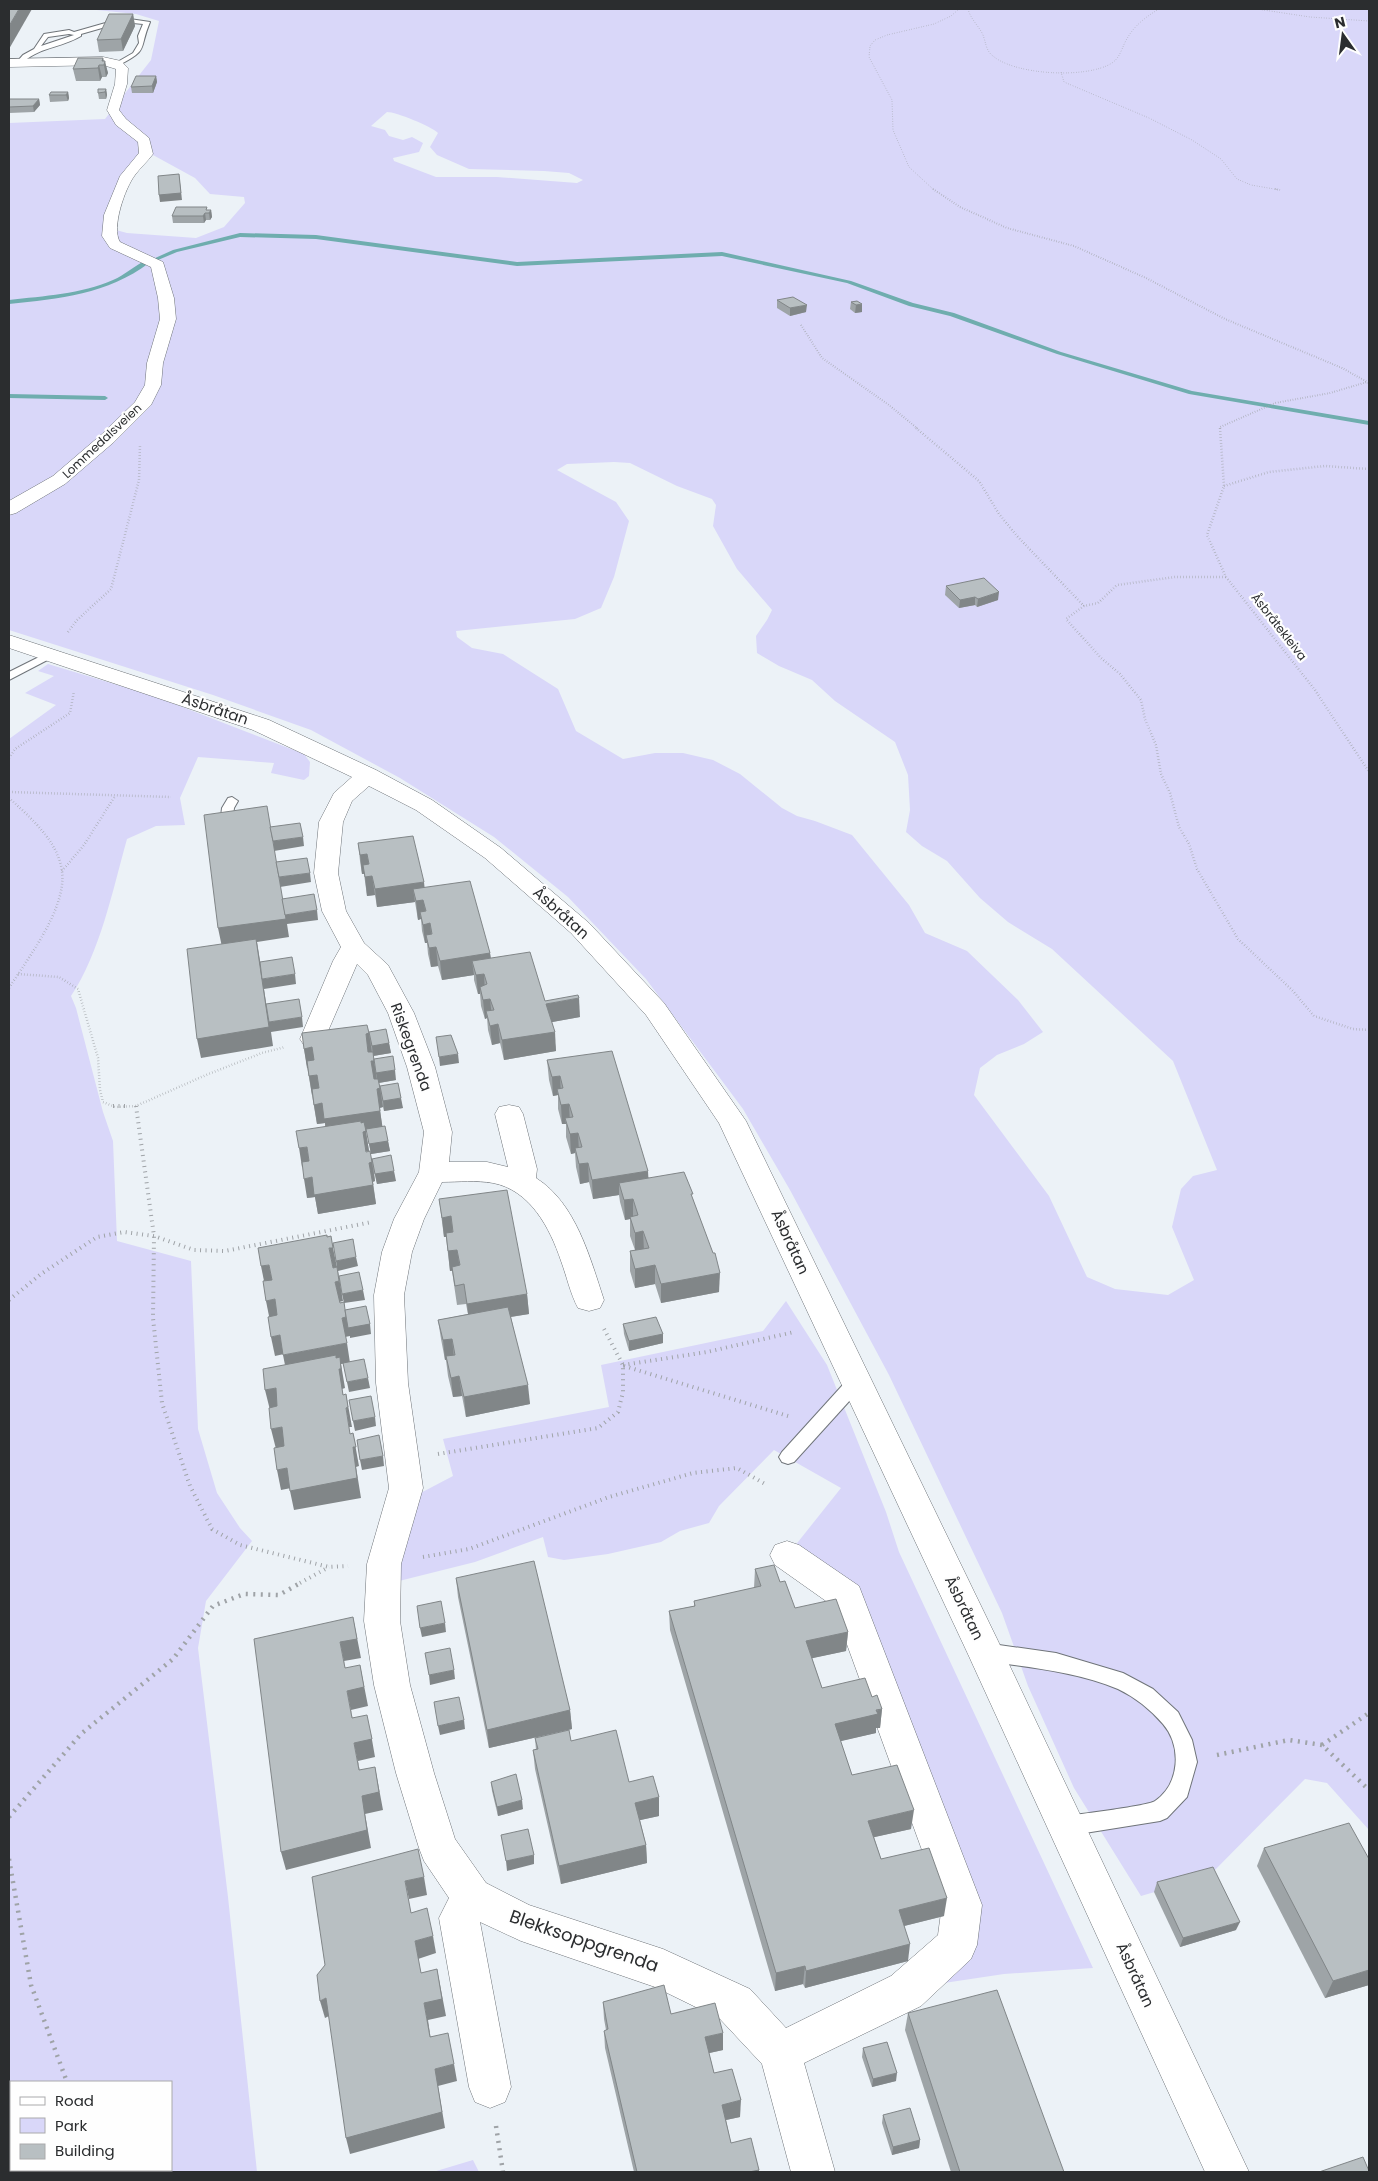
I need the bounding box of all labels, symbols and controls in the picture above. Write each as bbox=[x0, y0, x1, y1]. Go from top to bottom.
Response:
north arrow bbox=[1318, 10, 1368, 60]
text: N bbox=[1332, 11, 1347, 33]
street label: Lommedalsveien bbox=[58, 399, 145, 482]
street label: Åsbråtekleiva bbox=[1248, 589, 1311, 664]
street label: Åsbråtan bbox=[179, 687, 251, 730]
street label: Åsbråtan bbox=[529, 882, 594, 944]
street label: Riskegrenda bbox=[386, 1000, 437, 1094]
street label: Åsbråtan bbox=[766, 1206, 815, 1278]
street label: Åsbråtan bbox=[940, 1572, 989, 1643]
street label: Blekksoppgrenda bbox=[506, 1903, 662, 1978]
street label: Åsbråtan bbox=[1111, 1939, 1160, 2011]
legend bbox=[10, 2081, 172, 2171]
text: Road bbox=[55, 2090, 94, 2111]
text: Park bbox=[55, 2115, 87, 2136]
text: Building bbox=[55, 2140, 115, 2161]

